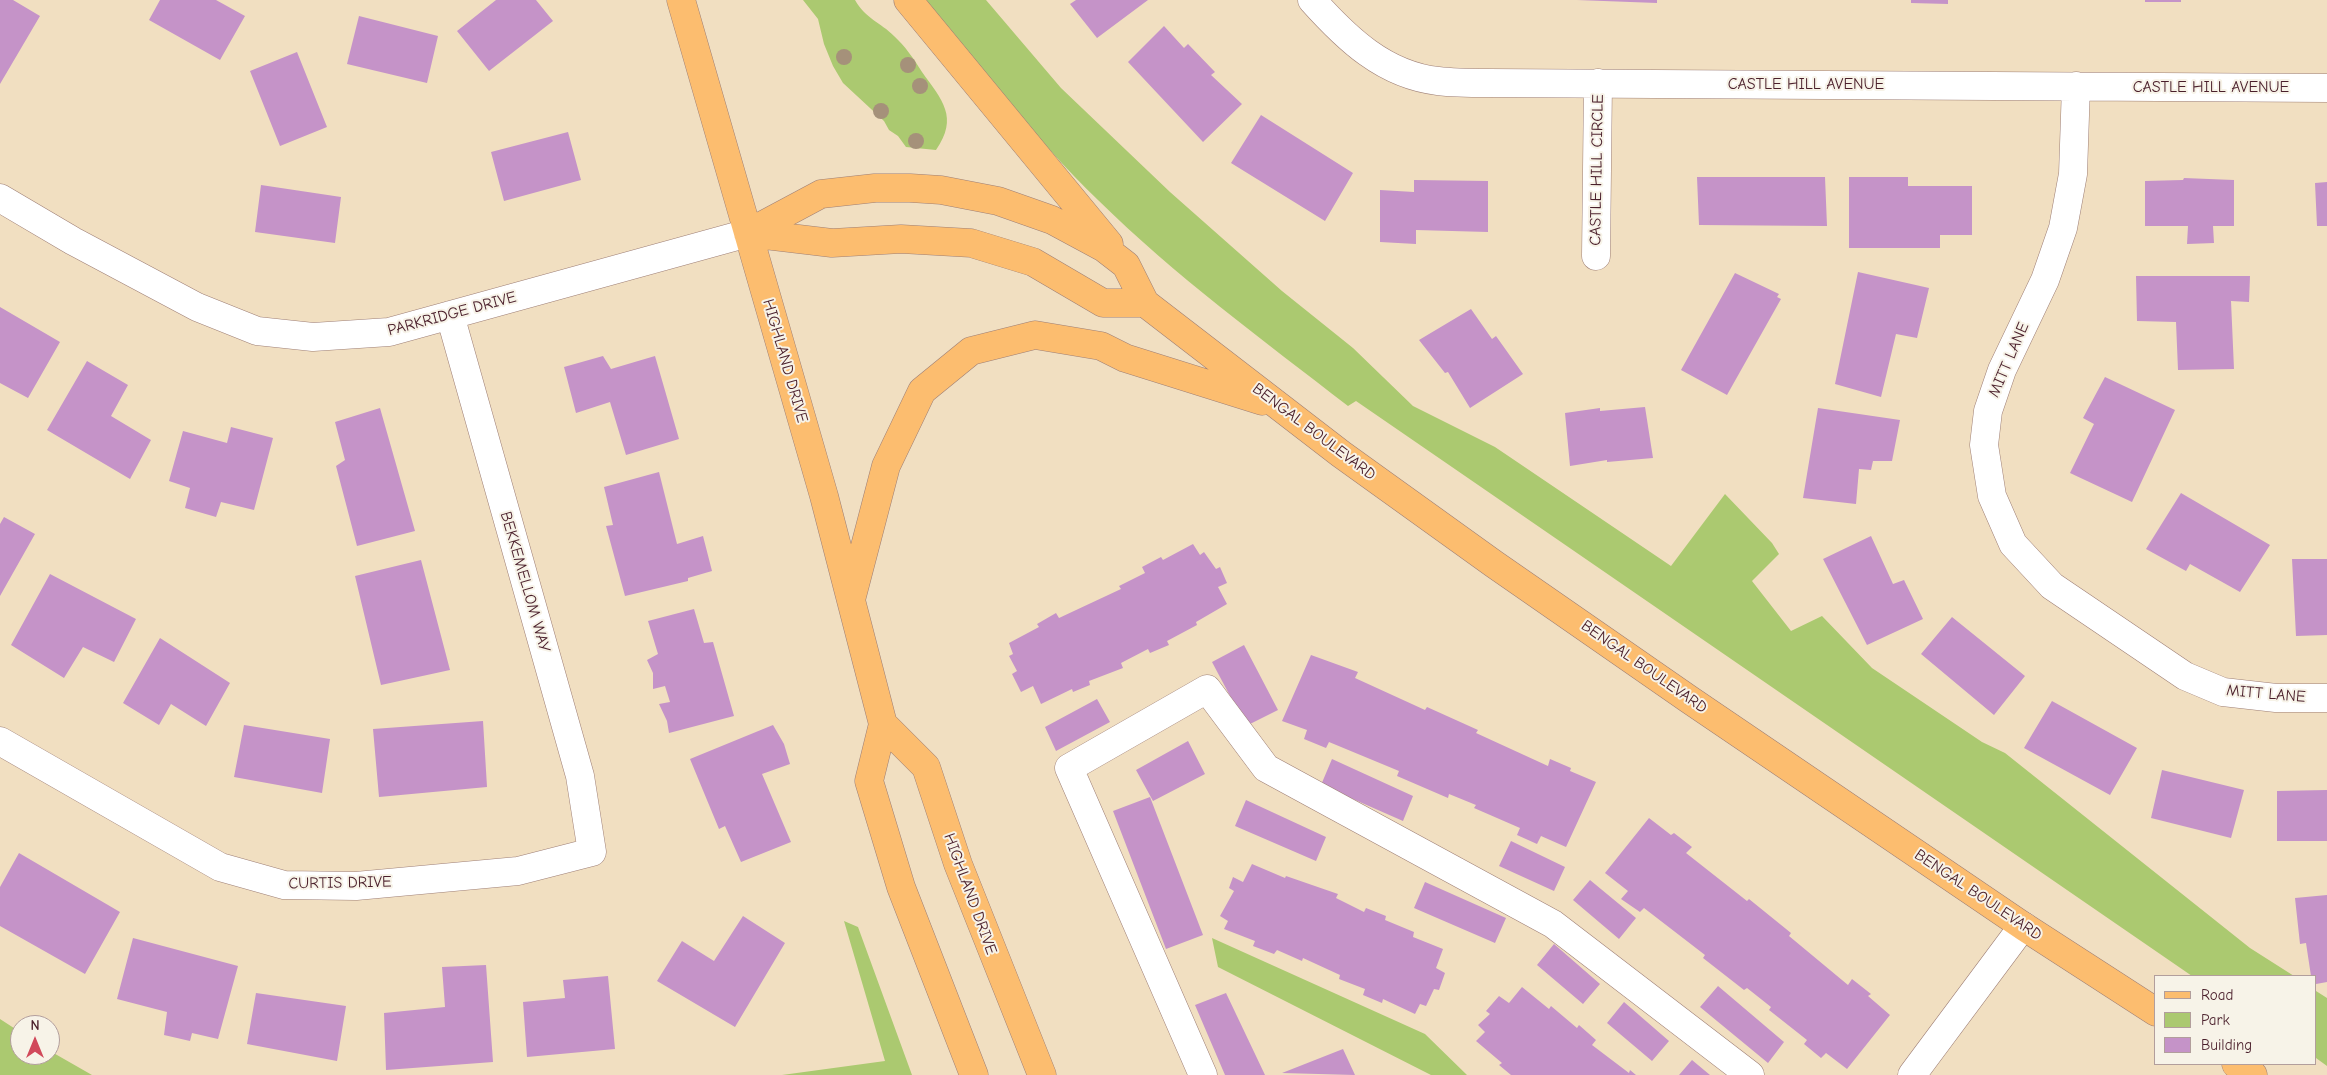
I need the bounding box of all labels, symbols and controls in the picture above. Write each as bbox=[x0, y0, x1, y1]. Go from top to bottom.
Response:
street label: CASTLE HILL AVENUE bbox=[1728, 74, 1884, 94]
street label: CASTLE HILL AVENUE bbox=[2133, 77, 2289, 97]
street label: CASTLE HILL CIRCLE bbox=[1586, 94, 1608, 246]
street label: PARKRIDGE DRIVE bbox=[386, 288, 518, 340]
street label: HIGHLAND DRIVE bbox=[758, 297, 812, 425]
street label: MITT LANE bbox=[1985, 320, 2033, 400]
street label: BENGAL BOULEVARD bbox=[1248, 379, 1380, 485]
street label: BEKKEMELLOM WAY bbox=[496, 509, 554, 655]
street label: BENGAL BOULEVARD bbox=[1577, 616, 1711, 718]
street label: MITT LANE bbox=[2226, 681, 2306, 707]
street label: HIGHLAND DRIVE bbox=[939, 831, 1001, 957]
street label: BENGAL BOULEVARD bbox=[1911, 845, 2045, 945]
street label: CURTIS DRIVE bbox=[288, 872, 392, 894]
legend bbox=[2154, 975, 2317, 1065]
text: Road bbox=[2201, 986, 2233, 1004]
text: Park bbox=[2201, 1011, 2230, 1029]
north arrow bbox=[10, 1015, 60, 1065]
text: N bbox=[30, 1017, 40, 1034]
text: Building bbox=[2201, 1036, 2252, 1054]

